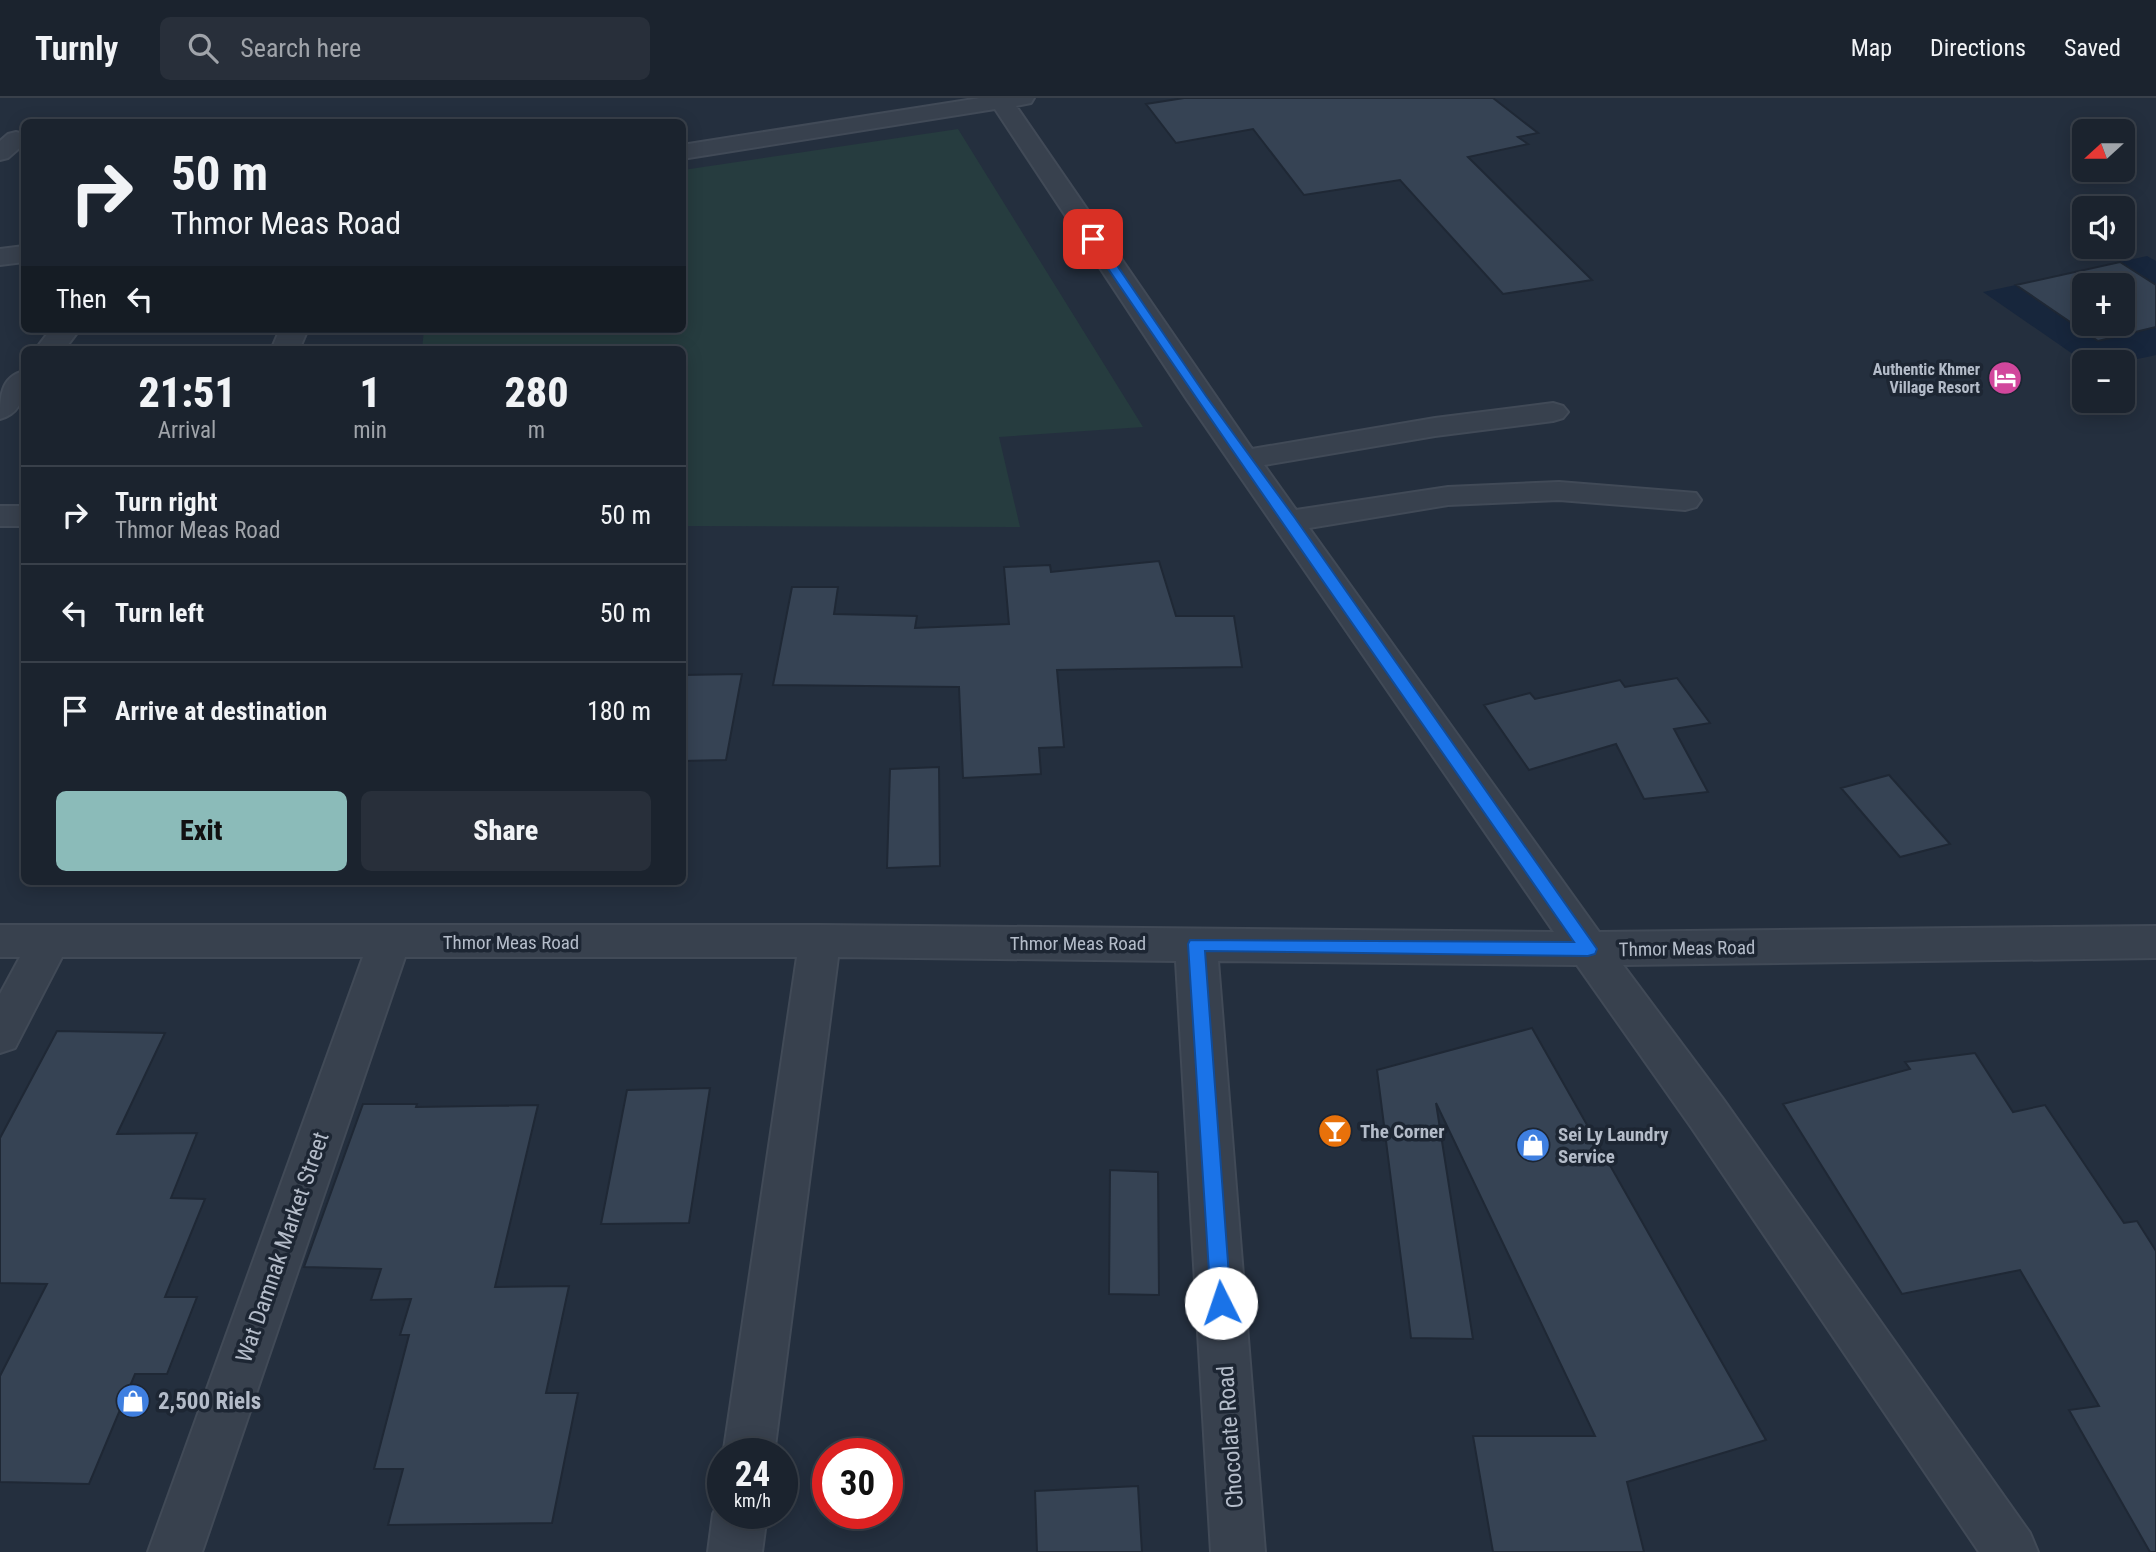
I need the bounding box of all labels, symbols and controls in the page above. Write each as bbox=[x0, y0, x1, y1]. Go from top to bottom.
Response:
search box bbox=[160, 17, 650, 80]
text: Turnly bbox=[35, 29, 118, 68]
icon: search bbox=[184, 29, 222, 67]
text: Search here bbox=[240, 33, 361, 63]
text: Map bbox=[1851, 34, 1892, 62]
text: Directions bbox=[1930, 34, 2026, 62]
text: Saved bbox=[2064, 34, 2121, 62]
north arrow bbox=[2072, 119, 2135, 182]
map controls bbox=[2072, 119, 2135, 413]
text: 50 m bbox=[171, 145, 268, 202]
icon: right bbox=[56, 147, 147, 238]
button: sound bbox=[2072, 196, 2135, 259]
text: Thmor Meas Road bbox=[171, 204, 401, 242]
pin bbox=[1063, 209, 1123, 269]
icon: arrive bbox=[1074, 220, 1112, 258]
button: + bbox=[2072, 273, 2135, 336]
icon: left bbox=[121, 280, 159, 318]
text: Then bbox=[56, 284, 107, 314]
button: − bbox=[2072, 350, 2135, 413]
hotel icon: Authentic Khmer Village Resort bbox=[1986, 359, 2024, 397]
place label: Authentic Khmer Village Resort bbox=[1873, 360, 1980, 397]
text: 21:51 bbox=[138, 368, 236, 417]
text: 1 bbox=[359, 368, 381, 417]
text: 280 bbox=[504, 368, 569, 417]
text: Arrival bbox=[158, 417, 216, 444]
text: min bbox=[353, 417, 387, 444]
text: m bbox=[528, 417, 545, 444]
text: Turn right bbox=[115, 487, 217, 517]
icon: right bbox=[56, 496, 94, 534]
text: 50 m bbox=[600, 500, 651, 530]
text: Thmor Meas Road bbox=[115, 517, 280, 544]
icon: left bbox=[56, 594, 94, 632]
text: Turn left bbox=[115, 598, 204, 628]
text: 50 m bbox=[600, 598, 651, 628]
icon: arrive bbox=[56, 692, 94, 730]
text: Arrive at destination bbox=[115, 696, 327, 726]
text: 180 m bbox=[587, 696, 651, 726]
button: Exit bbox=[56, 791, 347, 871]
button: Share bbox=[361, 791, 651, 871]
street label: Thmor Meas Road bbox=[443, 931, 579, 954]
street label: Thmor Meas Road bbox=[1010, 932, 1146, 955]
street label: Thmor Meas Road bbox=[1619, 936, 1755, 961]
bar icon: The Corner bbox=[1316, 1112, 1354, 1150]
place label: The Corner bbox=[1360, 1120, 1444, 1143]
place label: Sei Ly Laundry Service bbox=[1558, 1123, 1669, 1168]
shop icon: Sei Ly Laundry Service bbox=[1514, 1126, 1552, 1164]
street label: Wat Damnak Market Street bbox=[230, 1128, 335, 1366]
position arrow bbox=[1184, 1266, 1258, 1340]
street label: Chocolate Road bbox=[1212, 1365, 1249, 1509]
shop icon: 2,500 Riels bbox=[114, 1382, 152, 1420]
place label: 2,500 Riels bbox=[158, 1388, 261, 1415]
speed limit sign: 30 bbox=[812, 1438, 903, 1529]
text: 24 bbox=[735, 1454, 770, 1495]
text: km/h bbox=[734, 1490, 771, 1511]

